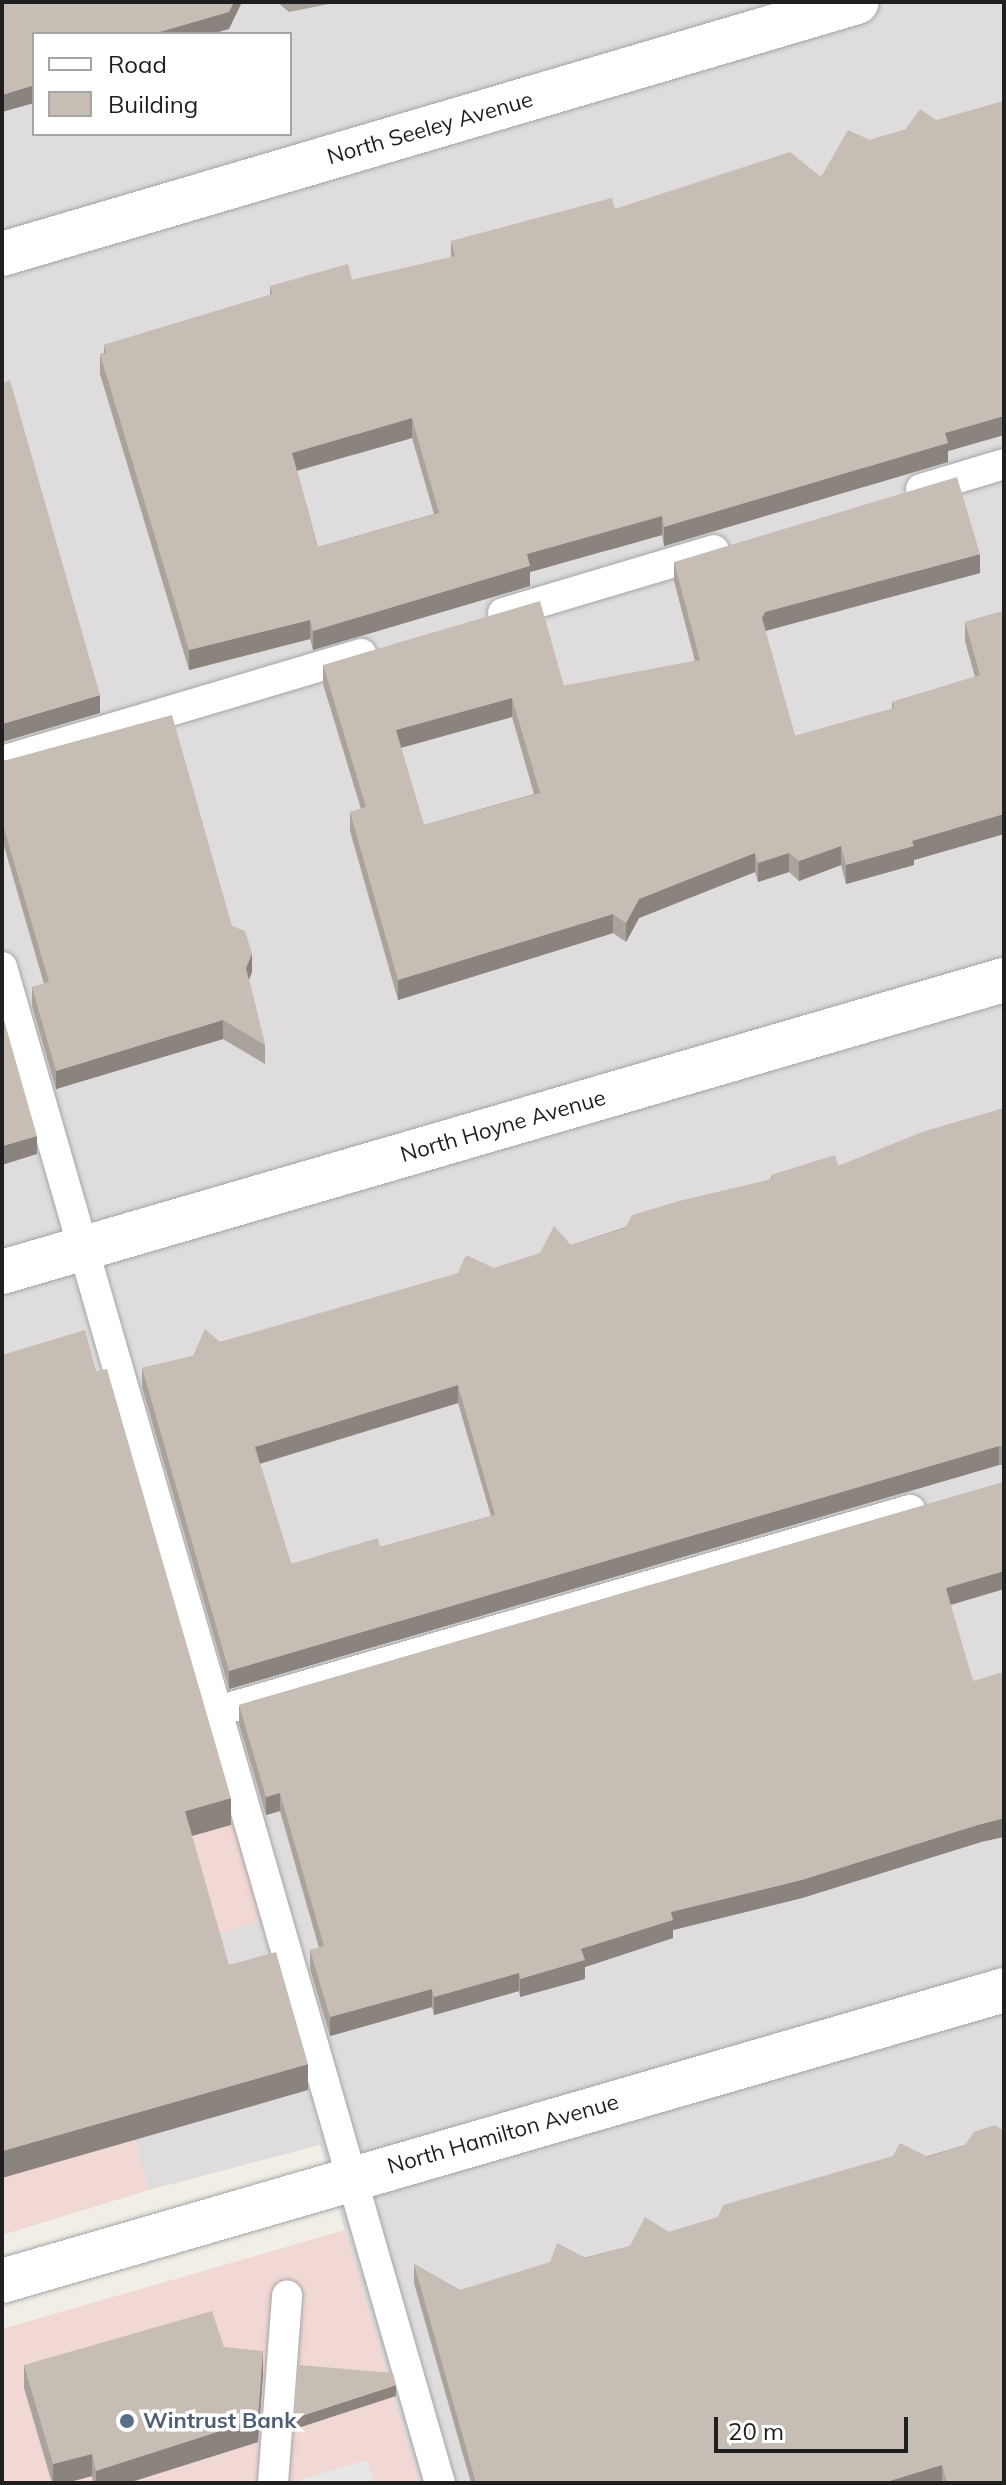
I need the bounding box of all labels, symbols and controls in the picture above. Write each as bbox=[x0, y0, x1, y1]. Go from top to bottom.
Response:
legend bbox=[32, 32, 292, 136]
text: Road bbox=[108, 49, 167, 79]
street label: North Seeley Avenue bbox=[324, 86, 536, 170]
text: Building bbox=[108, 89, 198, 119]
street label: North Hoyne Avenue bbox=[397, 1084, 609, 1168]
street label: North Hamilton Avenue bbox=[384, 2088, 622, 2180]
scale bar bbox=[718, 2401, 912, 2451]
place label: Wintrust Bank bbox=[143, 2408, 296, 2434]
marker: Wintrust Bank bbox=[118, 2412, 136, 2430]
text: 20 m bbox=[728, 2416, 784, 2446]

